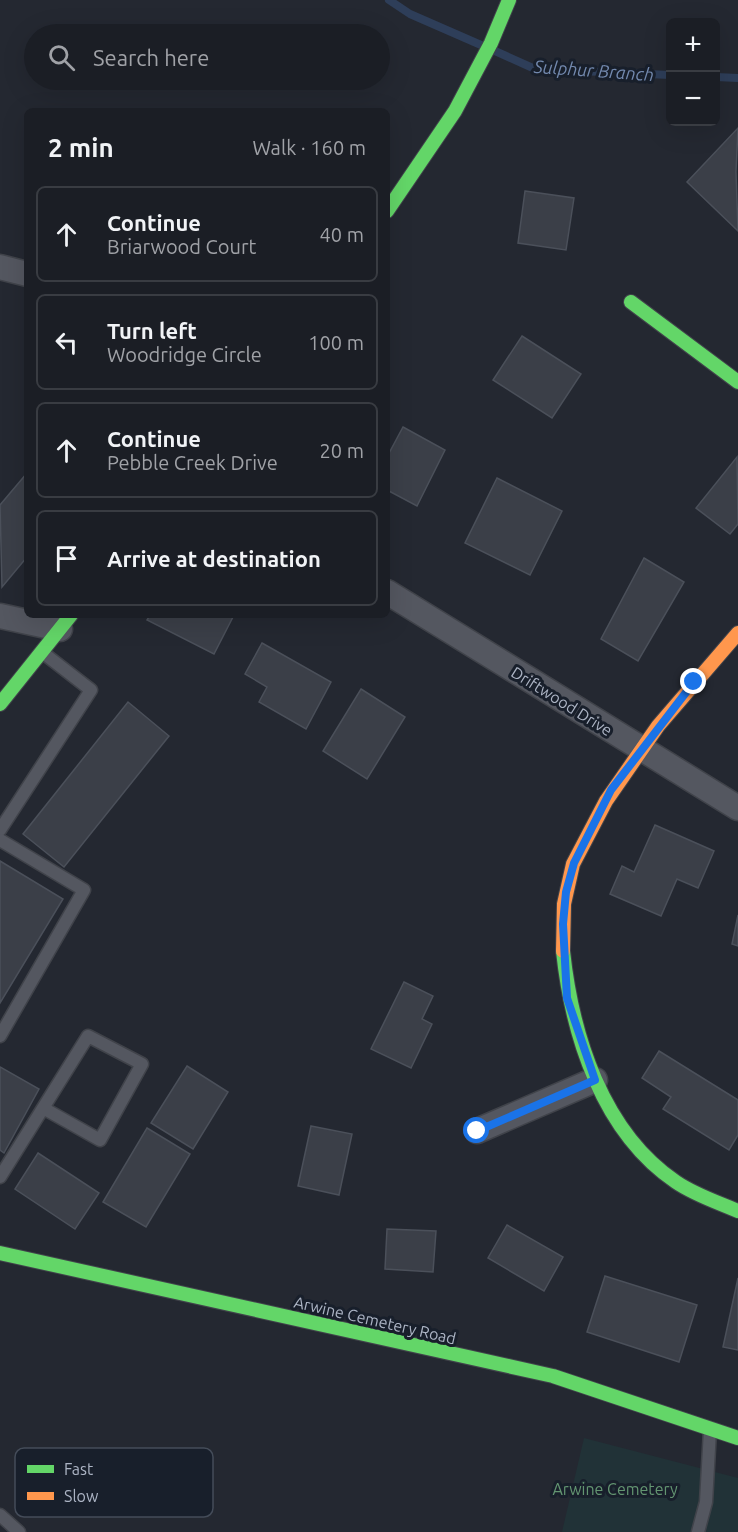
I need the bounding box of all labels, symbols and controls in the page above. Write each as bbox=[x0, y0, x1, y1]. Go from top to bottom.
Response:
map controls bbox=[666, 18, 720, 126]
button: + bbox=[666, 18, 720, 72]
search box bbox=[24, 24, 390, 90]
icon: search bbox=[45, 41, 78, 74]
text: Search here bbox=[93, 45, 209, 70]
water label: Sulphur Branch bbox=[532, 56, 655, 84]
button: − bbox=[666, 72, 720, 126]
text: 2 min bbox=[48, 133, 114, 162]
text: Walk · 160 m bbox=[253, 136, 366, 159]
text: Continue bbox=[107, 210, 201, 235]
icon: ahead bbox=[50, 218, 83, 251]
text: 40 m bbox=[320, 223, 364, 246]
text: Briarwood Court bbox=[107, 235, 256, 258]
text: Turn left bbox=[107, 318, 197, 343]
icon: left bbox=[50, 326, 83, 359]
text: 100 m bbox=[308, 331, 364, 354]
text: Woodridge Circle bbox=[107, 343, 262, 366]
text: Continue bbox=[107, 426, 201, 451]
icon: ahead bbox=[50, 434, 83, 467]
text: 20 m bbox=[320, 439, 364, 462]
text: Pebble Creek Drive bbox=[107, 451, 278, 474]
icon: arrive bbox=[50, 542, 83, 575]
text: Arrive at destination bbox=[107, 546, 321, 571]
street label: Driftwood Drive bbox=[508, 663, 616, 739]
route end bbox=[680, 668, 706, 694]
route start bbox=[463, 1117, 489, 1143]
street label: Arwine Cemetery Road bbox=[292, 1293, 458, 1347]
legend bbox=[15, 1448, 213, 1517]
text: Fast bbox=[64, 1460, 94, 1478]
park label: Arwine Cemetery bbox=[552, 1480, 678, 1498]
text: Slow bbox=[64, 1487, 99, 1505]

